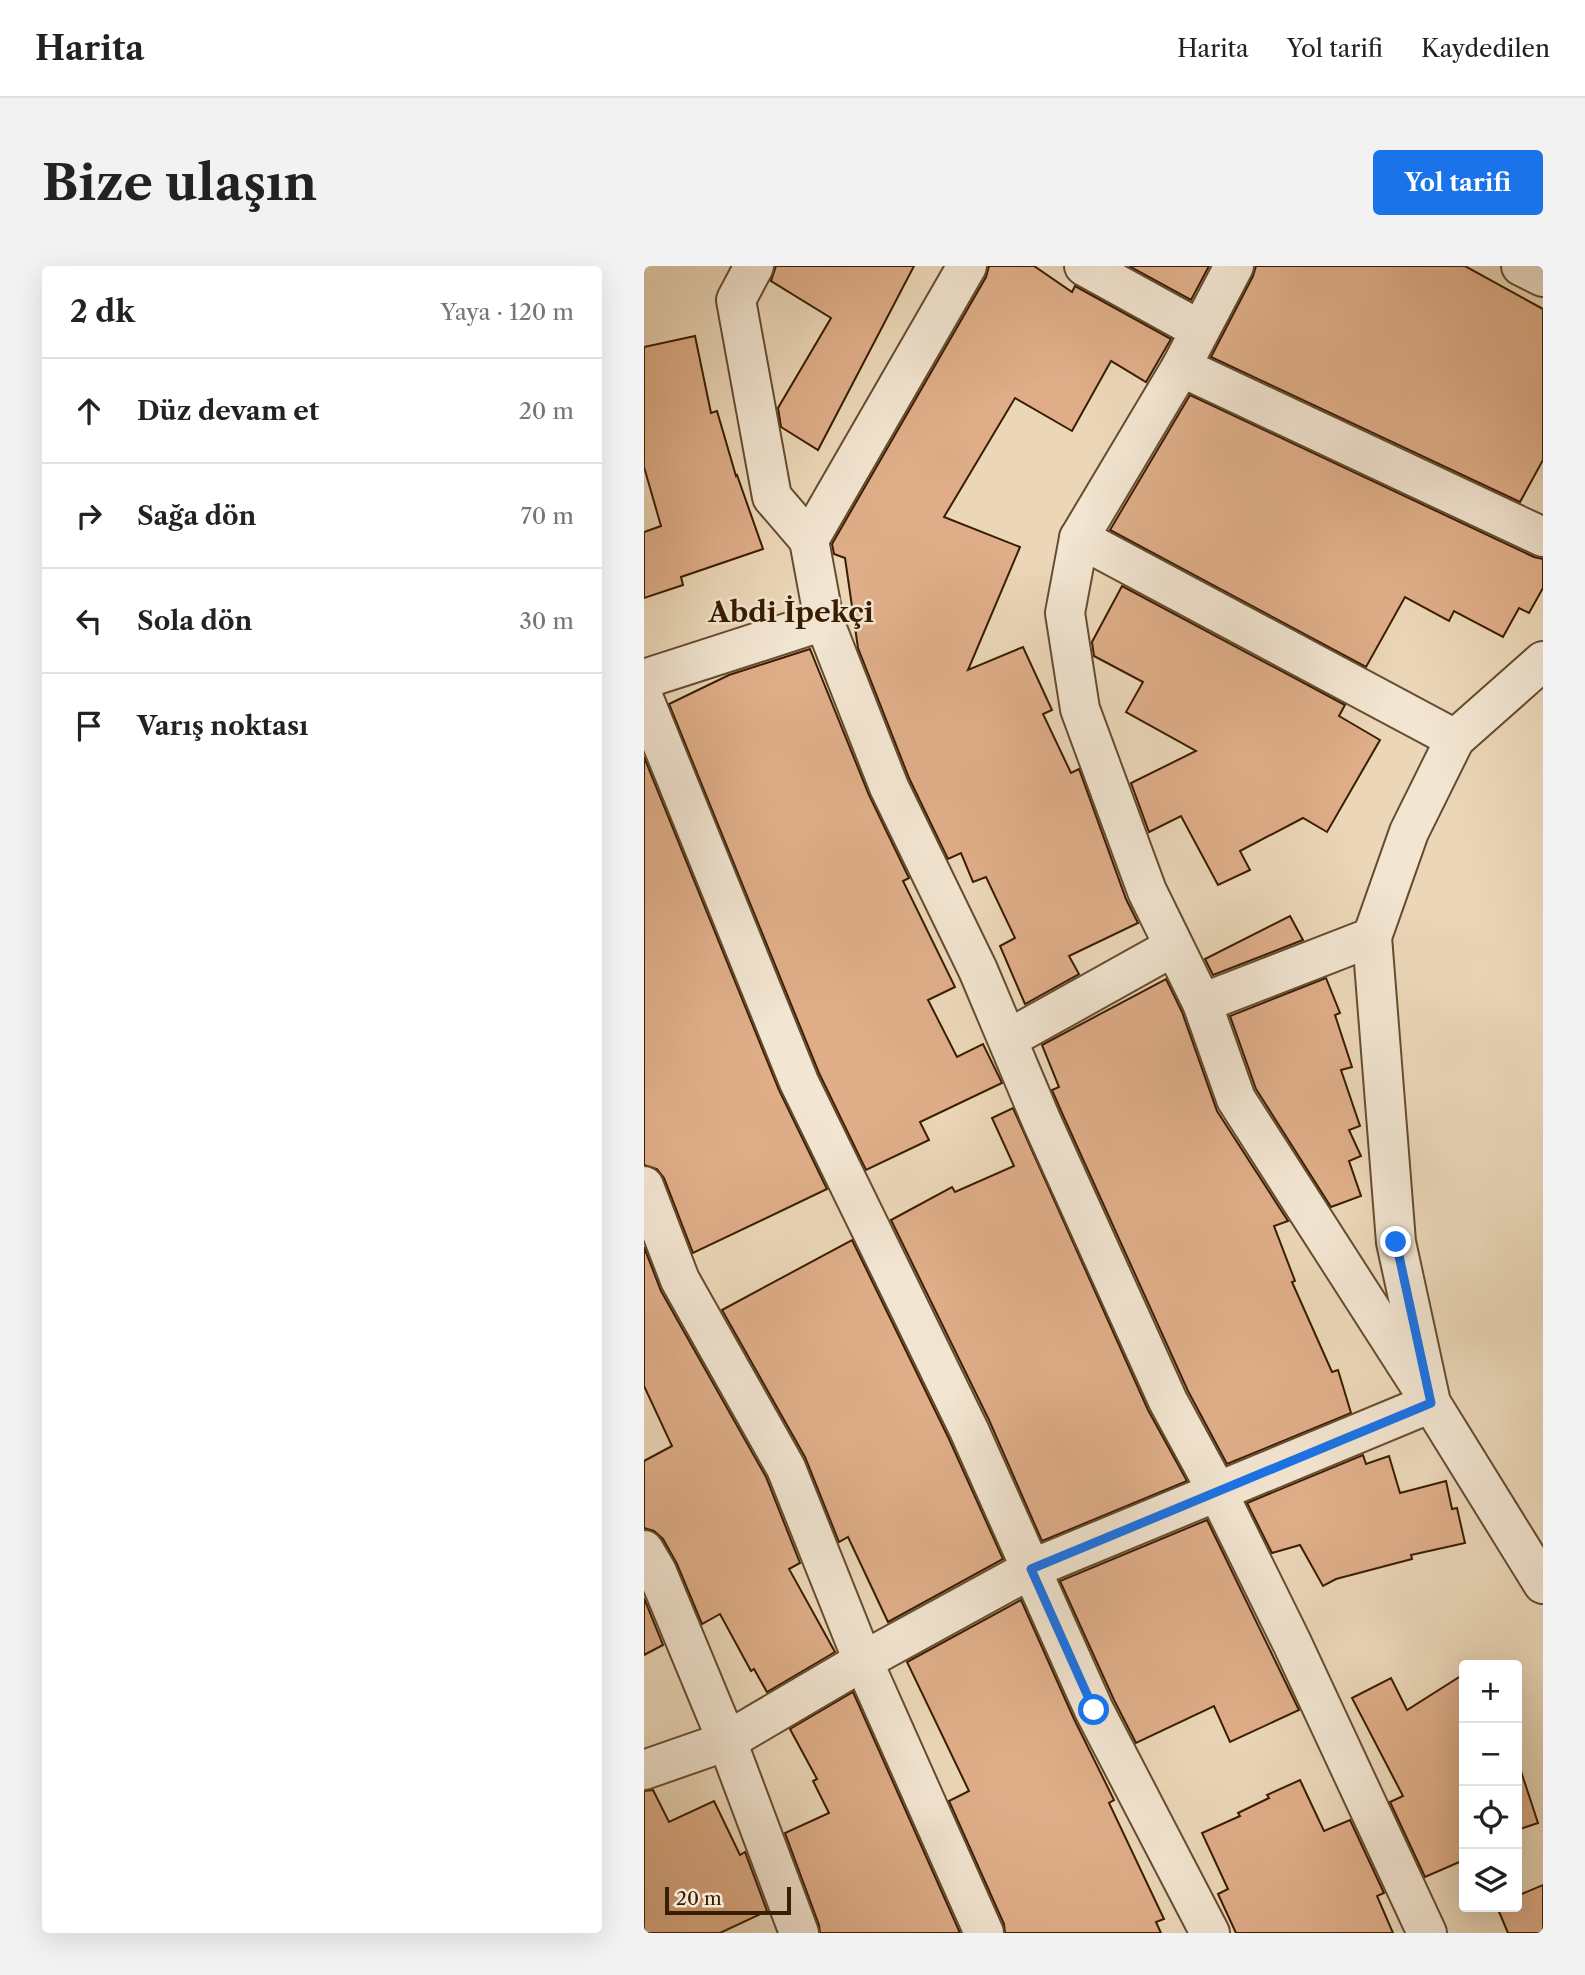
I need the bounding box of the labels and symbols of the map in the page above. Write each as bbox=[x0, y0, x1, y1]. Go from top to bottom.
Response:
district label: Abdi İpekçi bbox=[707, 595, 874, 629]
route end bbox=[1380, 1226, 1411, 1257]
route start bbox=[1078, 1694, 1109, 1725]
scale bar bbox=[665, 1884, 791, 1916]

